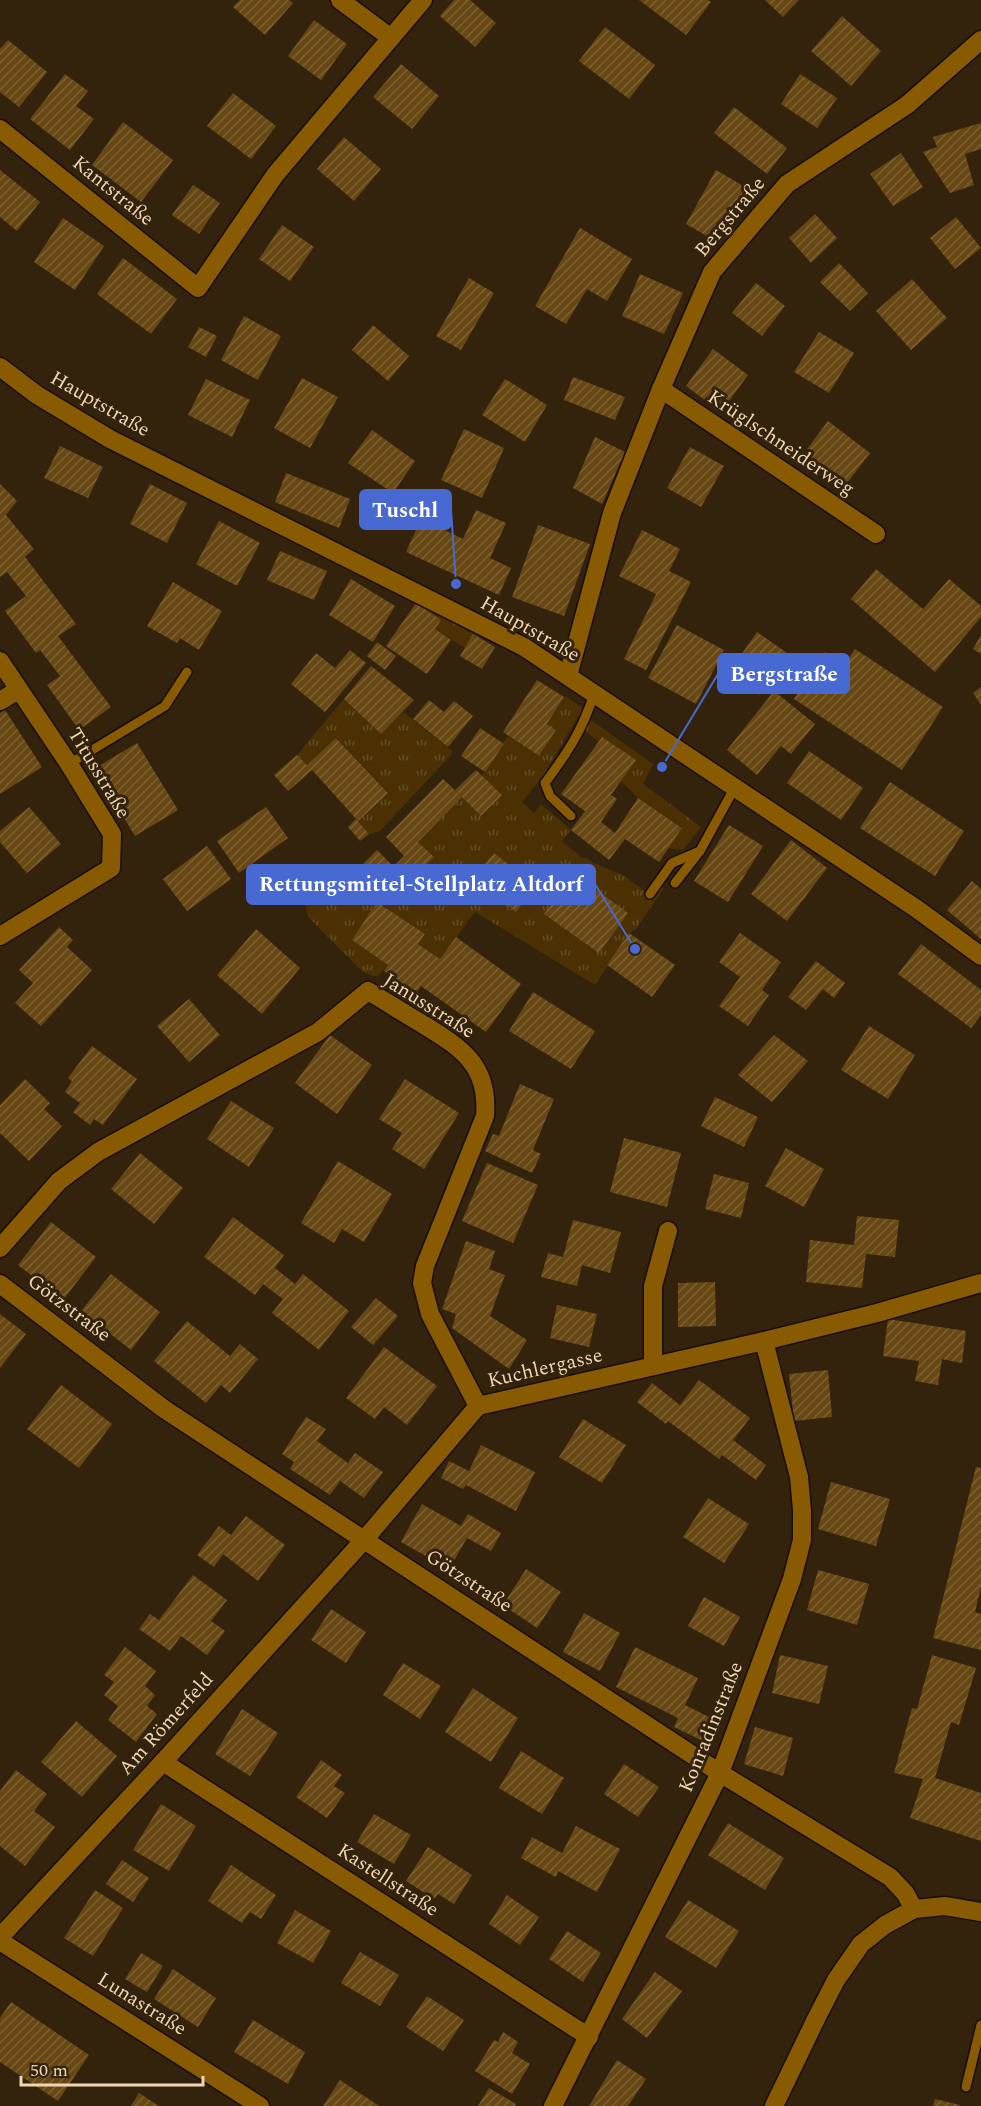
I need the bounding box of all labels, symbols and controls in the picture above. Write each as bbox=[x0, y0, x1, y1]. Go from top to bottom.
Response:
street label: Kantstraße bbox=[66, 149, 160, 233]
street label: Bergstraße bbox=[687, 170, 773, 264]
street label: Hauptstraße bbox=[44, 363, 156, 445]
street label: Krüglschneiderweg bbox=[701, 382, 861, 504]
callout: Tuschl bbox=[360, 490, 451, 529]
text: Tuschl bbox=[372, 495, 438, 527]
street label: Hauptstraße bbox=[474, 588, 586, 670]
callout: Bergstraße bbox=[718, 654, 849, 693]
text: Bergstraße bbox=[730, 659, 838, 691]
street label: Titusstraße bbox=[60, 722, 138, 824]
callout: Rettungsmittel-Stellplatz Altdorf bbox=[247, 865, 595, 904]
text: Rettungsmittel-Stellplatz Altdorf bbox=[259, 869, 584, 901]
street label: Janusstraße bbox=[377, 966, 481, 1046]
street label: Götzstraße bbox=[21, 1266, 117, 1350]
street label: Kuchlergasse bbox=[485, 1340, 605, 1396]
street label: Götzstraße bbox=[420, 1542, 518, 1620]
street label: Konradinstraße bbox=[671, 1657, 751, 1797]
street label: Am Römerfeld bbox=[111, 1666, 221, 1782]
street label: Kastellstraße bbox=[331, 1836, 445, 1924]
street label: Lunastraße bbox=[91, 1965, 193, 2043]
scale bar bbox=[21, 2049, 202, 2087]
text: 50 m bbox=[30, 2057, 68, 2084]

